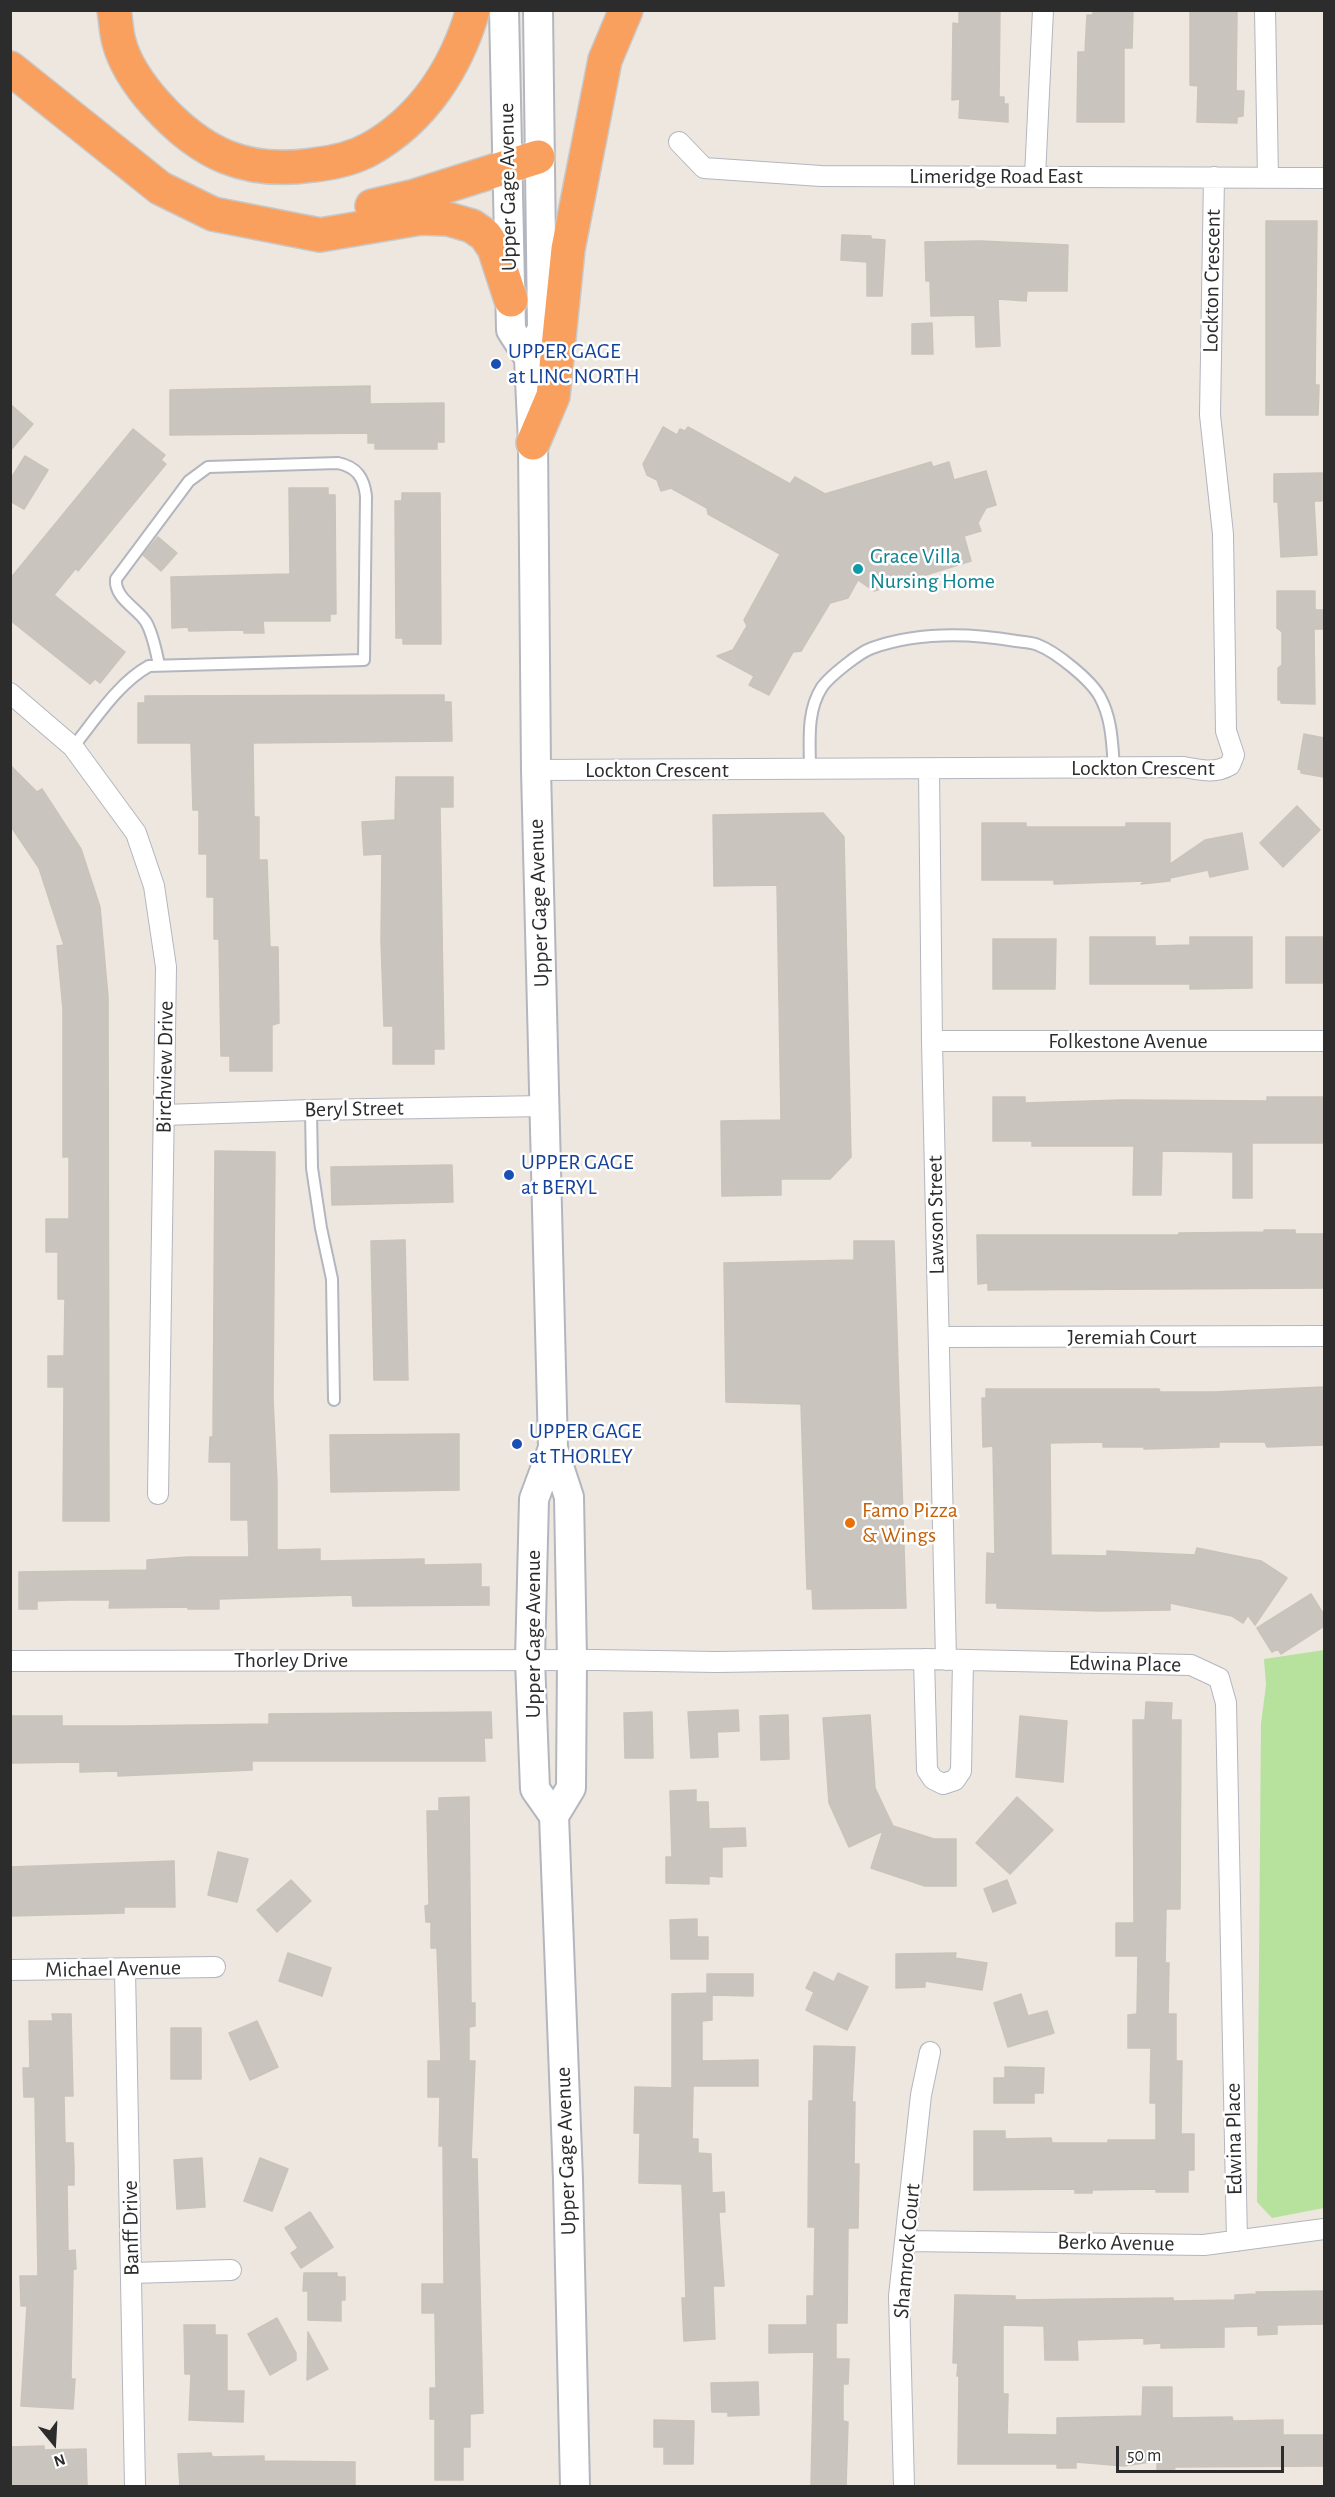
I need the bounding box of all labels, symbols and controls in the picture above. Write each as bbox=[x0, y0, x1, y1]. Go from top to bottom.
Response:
street label: Upper Gage Avenue bbox=[493, 103, 523, 271]
street label: Limeridge Road East bbox=[909, 163, 1083, 189]
street label: Lockton Crescent bbox=[1198, 209, 1226, 353]
place label: UPPER GAGE at LINC NORTH bbox=[508, 338, 639, 390]
marker: UPPER GAGE at LINC NORTH bbox=[489, 357, 503, 371]
place label: Grace Villa Nursing Home bbox=[870, 543, 995, 594]
marker: Grace Villa Nursing Home bbox=[851, 562, 865, 576]
street label: Lockton Crescent bbox=[1071, 755, 1215, 781]
street label: Lockton Crescent bbox=[585, 757, 729, 783]
street label: Upper Gage Avenue bbox=[523, 818, 555, 988]
street label: Birchview Drive bbox=[151, 1000, 179, 1134]
street label: Folkestone Avenue bbox=[1048, 1028, 1208, 1054]
street label: Beryl Street bbox=[304, 1095, 404, 1123]
place label: UPPER GAGE at BERYL bbox=[521, 1149, 634, 1200]
street label: Lawson Street bbox=[922, 1155, 950, 1275]
marker: UPPER GAGE at BERYL bbox=[502, 1168, 516, 1182]
street label: Jeremiah Court bbox=[1068, 1324, 1196, 1350]
place label: UPPER GAGE at THORLEY bbox=[529, 1418, 642, 1470]
marker: UPPER GAGE at THORLEY bbox=[510, 1437, 524, 1451]
place label: Famo Pizza & Wings bbox=[862, 1497, 958, 1548]
marker: Famo Pizza & Wings bbox=[843, 1516, 857, 1530]
street label: Upper Gage Avenue bbox=[520, 1550, 546, 1718]
street label: Thorley Drive bbox=[234, 1647, 348, 1673]
street label: Edwina Place bbox=[1069, 1650, 1181, 1678]
street label: Michael Avenue bbox=[45, 1955, 181, 1983]
street label: Upper Gage Avenue bbox=[550, 2066, 582, 2236]
street label: Edwina Place bbox=[1220, 2083, 1248, 2195]
street label: Banff Drive bbox=[117, 2180, 145, 2276]
street label: Shamrock Court bbox=[888, 2182, 926, 2320]
street label: Berko Avenue bbox=[1057, 2229, 1175, 2257]
north arrow bbox=[24, 2413, 84, 2473]
scale bar bbox=[1119, 2434, 1287, 2472]
text: 50 m bbox=[1127, 2447, 1161, 2465]
text: N bbox=[52, 2451, 67, 2469]

